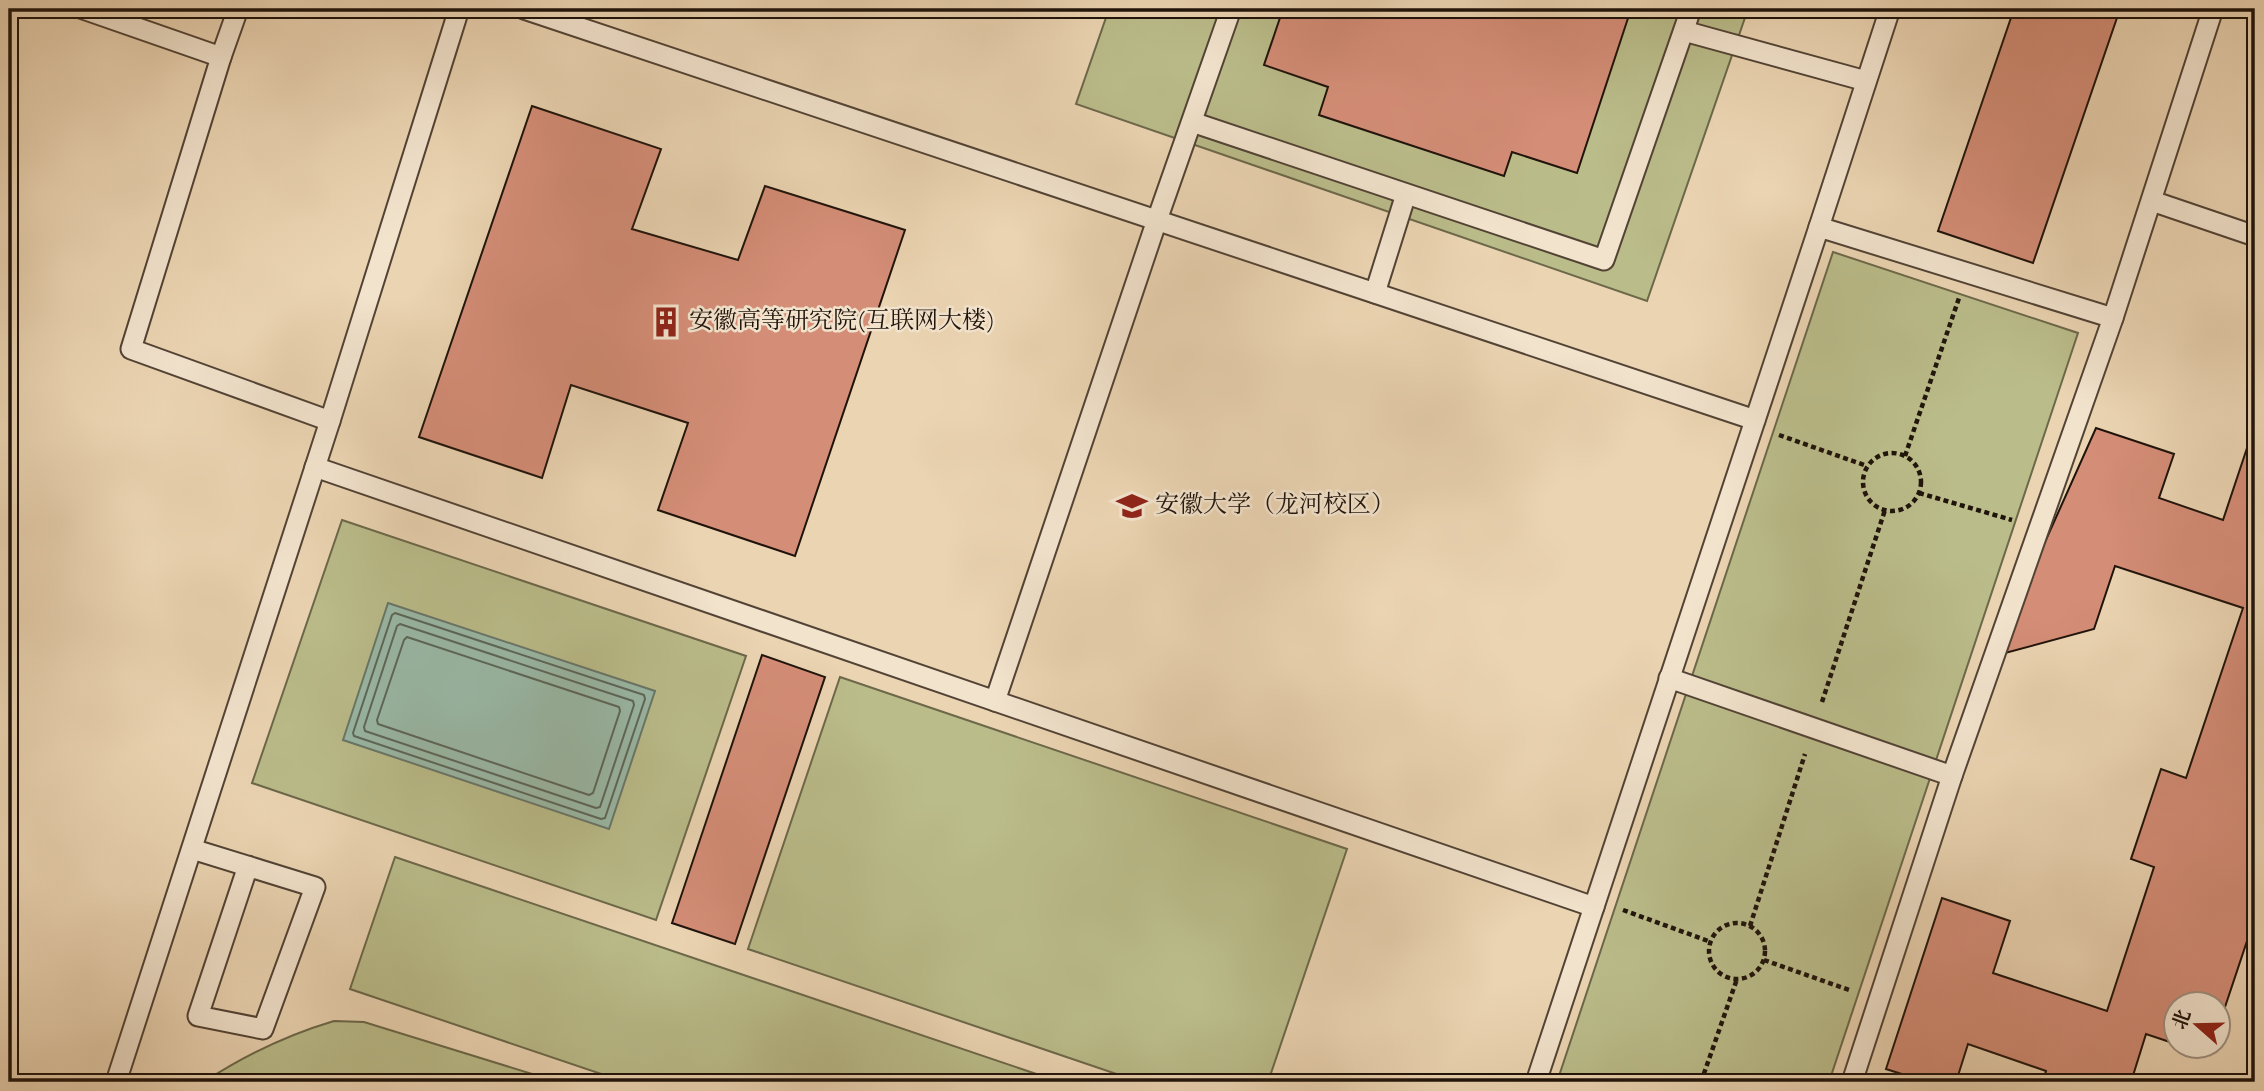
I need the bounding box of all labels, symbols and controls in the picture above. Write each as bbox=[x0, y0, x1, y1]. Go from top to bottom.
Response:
building icon: 安徽高等研究院(互联网大楼) bbox=[649, 305, 683, 339]
place label: 安徽高等研究院(互联网大楼) bbox=[689, 307, 995, 334]
school or university icon: 安徽大学（龙河校区） bbox=[1115, 489, 1149, 523]
place label: 安徽大学（龙河校区） bbox=[1155, 491, 1395, 518]
north arrow bbox=[2162, 990, 2232, 1060]
text: 北 bbox=[2169, 1007, 2196, 1032]

